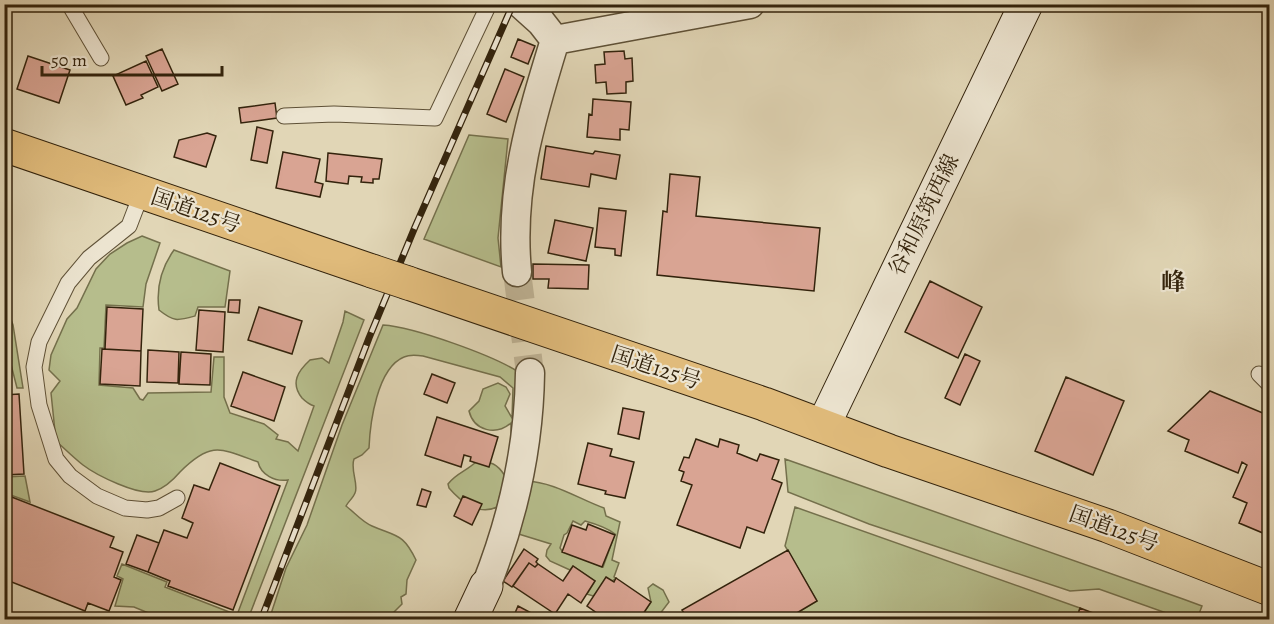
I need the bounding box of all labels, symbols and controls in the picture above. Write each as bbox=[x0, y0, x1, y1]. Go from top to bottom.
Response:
scale bar bbox=[42, 39, 222, 77]
text: 50 m bbox=[51, 48, 87, 72]
street label: 谷和原筑西線 bbox=[882, 149, 966, 281]
street label: 国道125号 bbox=[147, 182, 245, 240]
district label: 峰 bbox=[1161, 266, 1185, 298]
street label: 国道125号 bbox=[607, 339, 705, 397]
street label: 国道125号 bbox=[1065, 499, 1163, 559]

